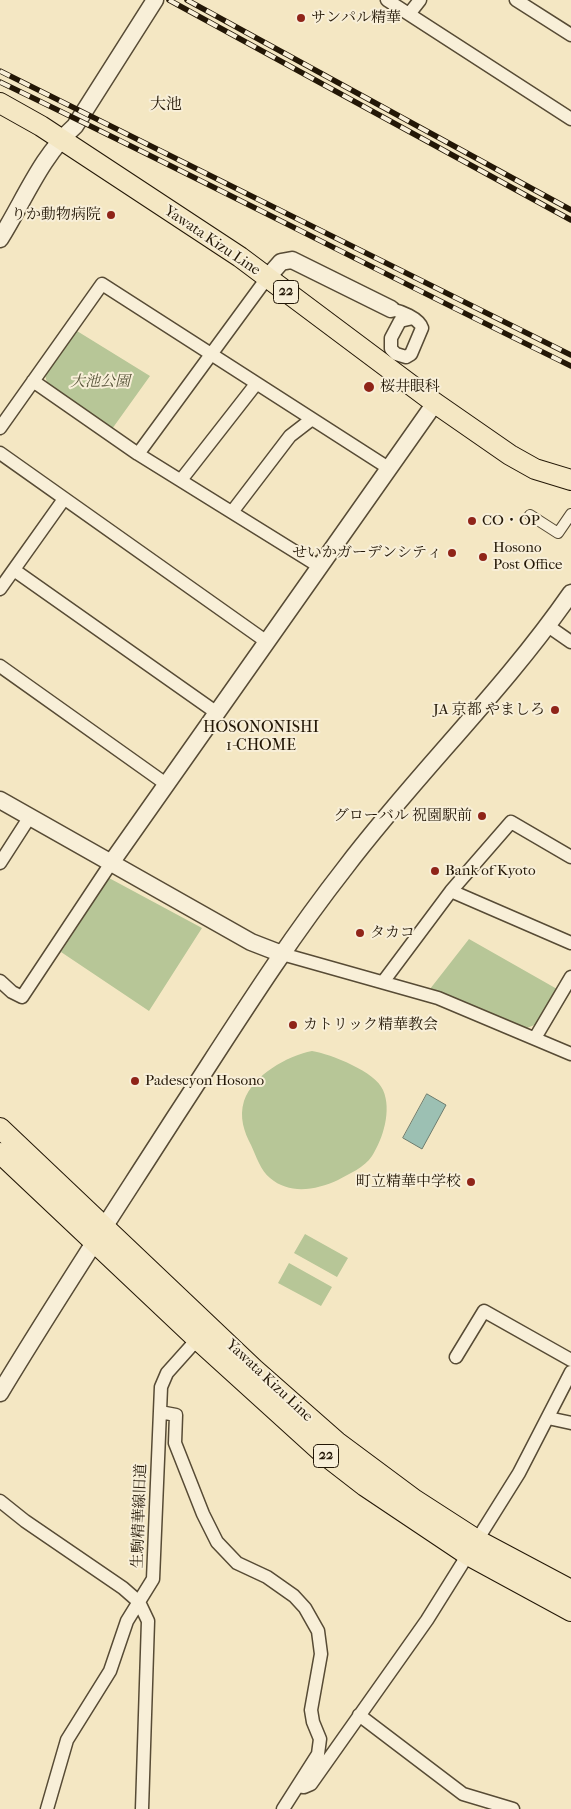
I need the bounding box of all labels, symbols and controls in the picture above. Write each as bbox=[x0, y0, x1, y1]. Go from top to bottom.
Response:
place label: サンパル精華 bbox=[311, 9, 401, 27]
marker: サンパル精華 bbox=[295, 12, 307, 24]
district label: 大池 bbox=[150, 95, 182, 115]
street label: Yawata Kizu Line bbox=[160, 202, 264, 280]
place label: りか動物病院 bbox=[11, 206, 101, 224]
marker: りか動物病院 bbox=[105, 209, 117, 221]
road number: 22 bbox=[274, 280, 298, 304]
park label: 大池公園 bbox=[70, 373, 130, 391]
place label: 桜井眼科 bbox=[380, 378, 440, 396]
marker: 桜井眼科 bbox=[362, 380, 376, 394]
place label: CO・OP bbox=[482, 512, 540, 530]
marker: CO・OP bbox=[466, 515, 478, 527]
place label: Hosono Post Office bbox=[493, 539, 562, 574]
place label: せいかガーデンシティ bbox=[292, 544, 442, 562]
marker: せいかガーデンシティ bbox=[446, 547, 458, 559]
marker: Hosono Post Office bbox=[477, 551, 489, 563]
place label: JA 京都 やましろ bbox=[433, 701, 545, 719]
marker: JA 京都 やましろ bbox=[549, 704, 561, 716]
district label: HOSONONISHI 1-CHOME bbox=[196, 718, 326, 756]
place label: グローバル 祝園駅前 bbox=[334, 807, 472, 825]
marker: グローバル 祝園駅前 bbox=[476, 810, 488, 822]
place label: Bank of Kyoto bbox=[445, 862, 536, 880]
marker: Bank of Kyoto bbox=[429, 865, 441, 877]
place label: タカコ bbox=[370, 924, 415, 942]
marker: タカコ bbox=[354, 927, 366, 939]
place label: カトリック精華教会 bbox=[303, 1016, 438, 1034]
marker: カトリック精華教会 bbox=[287, 1019, 299, 1031]
place label: Padescyon Hosono bbox=[145, 1072, 264, 1090]
marker: Padescyon Hosono bbox=[129, 1075, 141, 1087]
place label: 町立精華中学校 bbox=[356, 1173, 461, 1191]
marker: 町立精華中学校 bbox=[465, 1176, 477, 1188]
street label: Yawata Kizu Line bbox=[222, 1336, 316, 1426]
road number: 22 bbox=[314, 1444, 338, 1468]
street label: 生駒精華線旧道 bbox=[129, 1463, 151, 1569]

